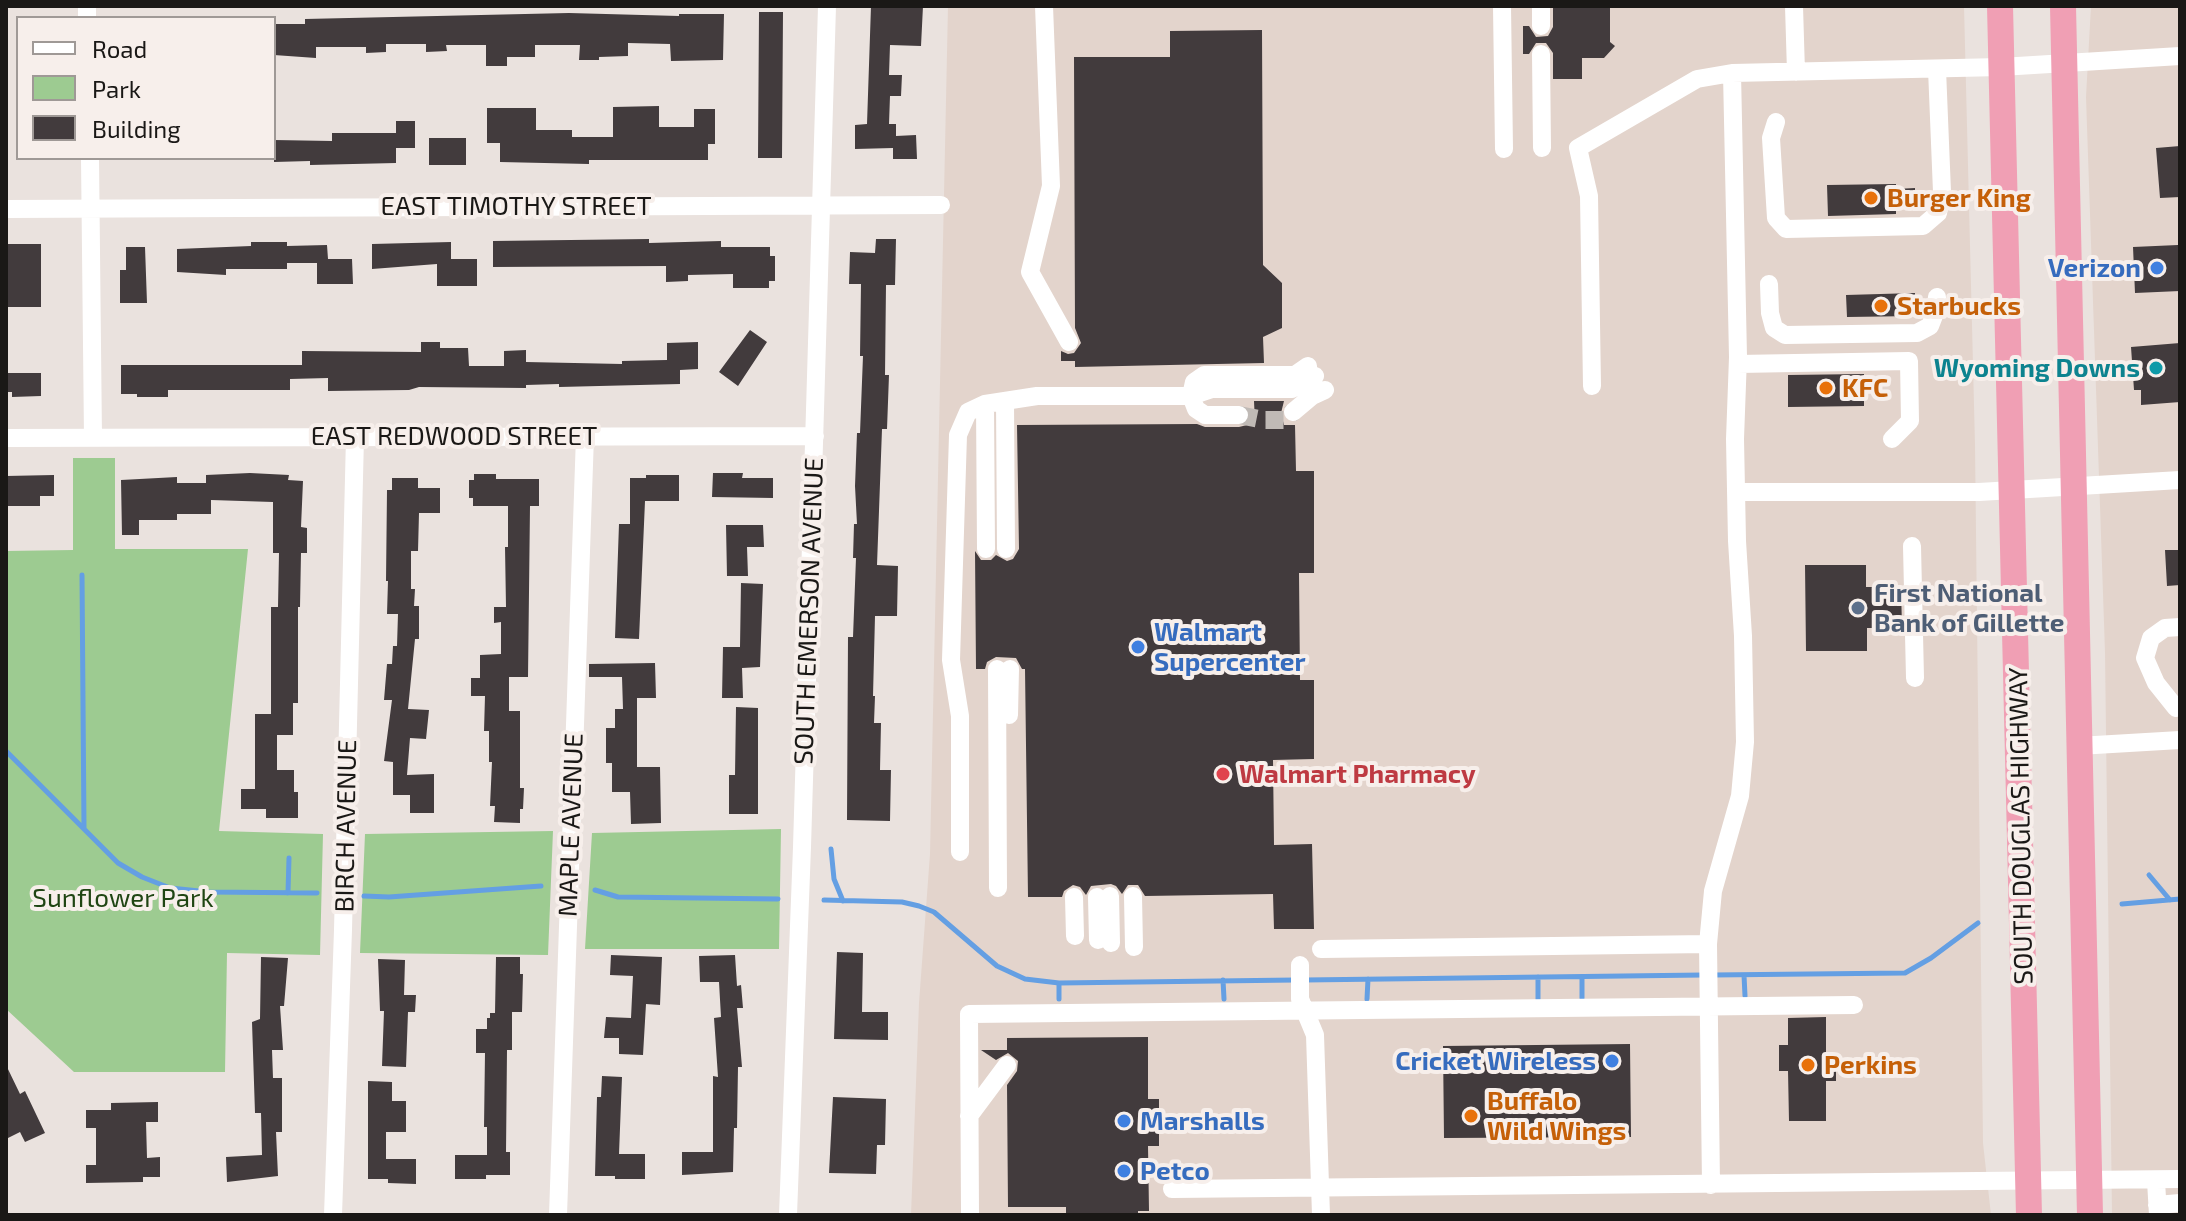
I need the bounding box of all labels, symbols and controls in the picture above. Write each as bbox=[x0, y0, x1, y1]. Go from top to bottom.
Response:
legend bbox=[16, 16, 276, 160]
text: Road bbox=[92, 34, 147, 63]
text: Park bbox=[92, 74, 141, 103]
text: Building bbox=[92, 114, 181, 143]
place label: Burger King bbox=[1887, 182, 2031, 214]
marker: Burger King bbox=[1862, 189, 1880, 207]
street label: EAST TIMOTHY STREET bbox=[381, 190, 651, 222]
place label: Verizon bbox=[2048, 252, 2141, 284]
marker: Verizon bbox=[2148, 259, 2166, 277]
place label: Starbucks bbox=[1897, 290, 2021, 322]
marker: Starbucks bbox=[1872, 297, 1890, 315]
place label: Wyoming Downs bbox=[1934, 352, 2140, 384]
marker: Wyoming Downs bbox=[2147, 359, 2165, 377]
place label: KFC bbox=[1842, 372, 1888, 404]
marker: KFC bbox=[1817, 379, 1835, 397]
street label: EAST REDWOOD STREET bbox=[311, 420, 597, 452]
street label: SOUTH EMERSON AVENUE bbox=[788, 457, 830, 765]
place label: First National Bank of Gillette bbox=[1874, 577, 2064, 638]
marker: First National Bank of Gillette bbox=[1849, 599, 1867, 617]
place label: Walmart Supercenter bbox=[1154, 616, 1306, 678]
marker: Walmart Supercenter bbox=[1129, 638, 1147, 656]
street label: SOUTH DOUGLAS HIGHWAY bbox=[2003, 667, 2039, 985]
street label: MAPLE AVENUE bbox=[552, 733, 590, 917]
street label: BIRCH AVENUE bbox=[329, 739, 363, 913]
place label: Walmart Pharmacy bbox=[1239, 758, 1476, 790]
marker: Walmart Pharmacy bbox=[1214, 765, 1232, 783]
park label: Sunflower Park bbox=[32, 882, 214, 914]
place label: Cricket Wireless bbox=[1395, 1045, 1596, 1077]
place label: Perkins bbox=[1824, 1049, 1917, 1081]
marker: Cricket Wireless bbox=[1603, 1052, 1621, 1070]
marker: Perkins bbox=[1799, 1056, 1817, 1074]
place label: Buffalo Wild Wings bbox=[1487, 1085, 1626, 1146]
place label: Marshalls bbox=[1140, 1105, 1265, 1137]
marker: Buffalo Wild Wings bbox=[1462, 1107, 1480, 1125]
marker: Marshalls bbox=[1115, 1112, 1133, 1130]
place label: Petco bbox=[1140, 1155, 1210, 1187]
marker: Petco bbox=[1115, 1162, 1133, 1180]

